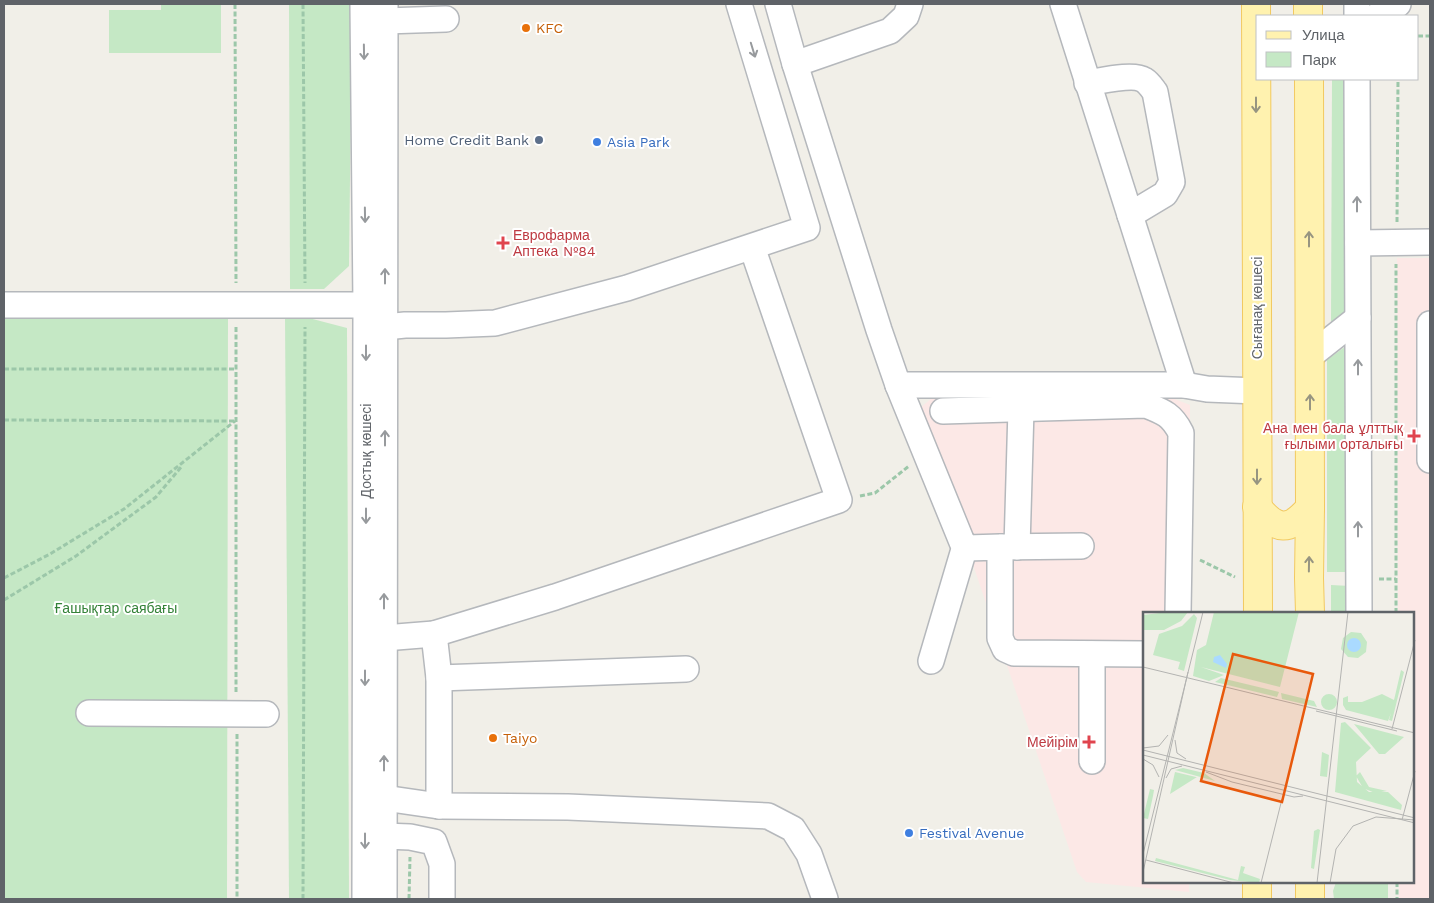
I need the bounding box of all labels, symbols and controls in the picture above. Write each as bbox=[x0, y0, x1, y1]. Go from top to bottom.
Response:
legend bbox=[1256, 15, 1419, 80]
place label: KFC bbox=[536, 20, 563, 36]
marker: KFC bbox=[520, 22, 532, 34]
text: Улица bbox=[1302, 26, 1345, 44]
one-way arrow bbox=[749, 42, 759, 58]
one-way arrow bbox=[359, 44, 368, 60]
text: Парк bbox=[1302, 51, 1336, 69]
one-way arrow bbox=[1251, 96, 1261, 113]
place label: Home Credit Bank bbox=[404, 132, 529, 148]
marker: Home Credit Bank bbox=[533, 134, 545, 146]
place label: Asia Park bbox=[607, 134, 670, 150]
marker: Asia Park bbox=[591, 136, 603, 148]
one-way arrow bbox=[1352, 197, 1362, 213]
one-way arrow bbox=[360, 206, 370, 223]
place label: Еврофарма Аптека №84 bbox=[513, 227, 595, 259]
one-way arrow bbox=[1304, 232, 1314, 248]
marker: Еврофарма Аптека №84 bbox=[497, 237, 509, 249]
street label: Сығанақ көшесі bbox=[1249, 257, 1265, 359]
one-way arrow bbox=[380, 268, 390, 284]
one-way arrow bbox=[361, 345, 371, 361]
one-way arrow bbox=[1353, 359, 1363, 376]
one-way arrow bbox=[1305, 394, 1315, 410]
street label: Достық көшесі bbox=[358, 404, 374, 498]
place label: Ана мен бала ұлттық ғылыми орталығы bbox=[1263, 420, 1404, 452]
marker: Ана мен бала ұлттық ғылыми орталығы bbox=[1407, 429, 1421, 443]
one-way arrow bbox=[380, 430, 390, 446]
one-way arrow bbox=[1252, 469, 1262, 485]
one-way arrow bbox=[361, 508, 371, 524]
one-way arrow bbox=[1353, 522, 1363, 538]
one-way arrow bbox=[1304, 557, 1314, 573]
one-way arrow bbox=[379, 593, 389, 609]
park label: Ғашықтар саябағы bbox=[55, 600, 177, 616]
inset map bbox=[1143, 612, 1414, 883]
one-way arrow bbox=[360, 670, 370, 686]
place label: Taiyo bbox=[503, 730, 537, 746]
marker: Taiyo bbox=[487, 732, 499, 744]
place label: Мейірім bbox=[1027, 734, 1078, 750]
marker: Мейірім bbox=[1082, 735, 1096, 749]
one-way arrow bbox=[379, 755, 389, 772]
place label: Festival Avenue bbox=[919, 825, 1024, 841]
marker: Festival Avenue bbox=[903, 827, 915, 839]
one-way arrow bbox=[360, 832, 370, 849]

